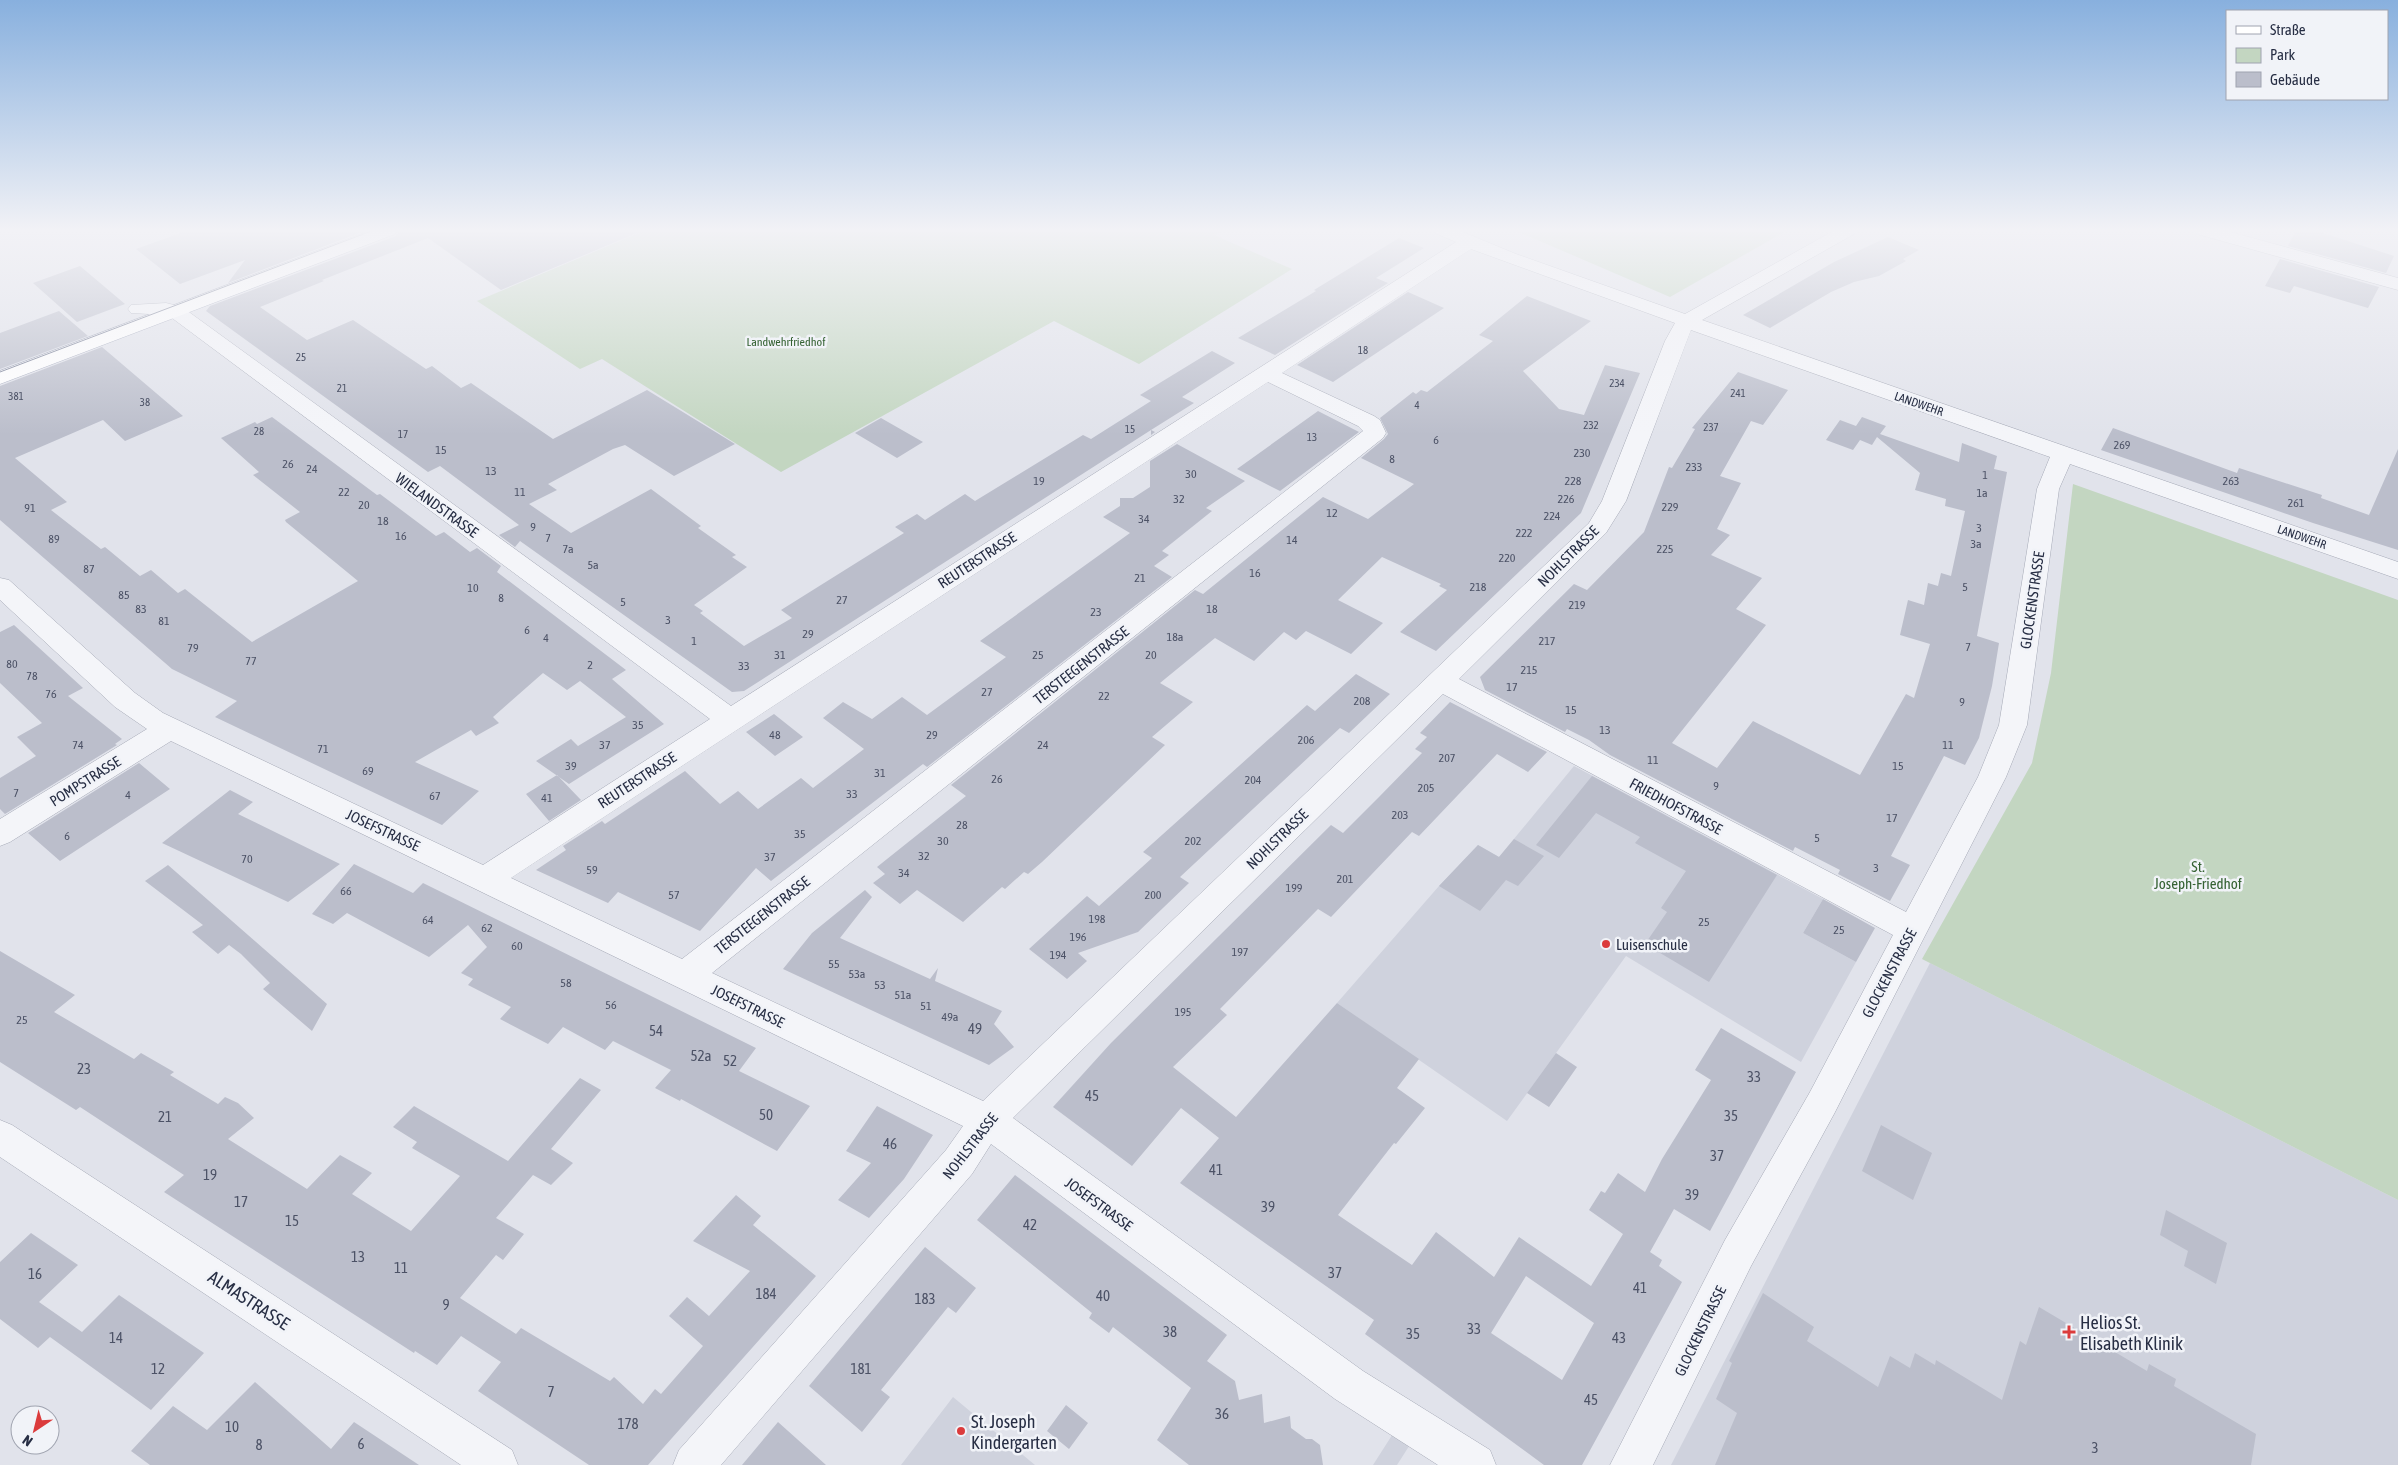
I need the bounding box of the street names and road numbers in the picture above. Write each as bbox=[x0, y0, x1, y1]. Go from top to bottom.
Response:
street label: LANDWEHR bbox=[1893, 389, 1945, 419]
street label: WIELANDSTRASSE bbox=[392, 469, 482, 541]
street label: NOHLSTRASSE bbox=[1534, 522, 1602, 590]
street label: LANDWEHR bbox=[2276, 522, 2328, 552]
street label: REUTERSTRASSE bbox=[935, 528, 1020, 592]
street label: GLOCKENSTRASSE bbox=[2017, 550, 2047, 650]
street label: TERSTEEGENSTRASSE bbox=[1030, 622, 1132, 707]
street label: REUTERSTRASSE bbox=[595, 748, 680, 812]
street label: POMPSTRASSE bbox=[46, 752, 124, 809]
street label: FRIEDHOFSTRASSE bbox=[1627, 774, 1726, 838]
street label: NOHLSTRASSE bbox=[1243, 805, 1312, 873]
street label: JOSEFSTRASSE bbox=[344, 806, 423, 855]
street label: TERSTEEGENSTRASSE bbox=[711, 872, 813, 957]
street label: GLOCKENSTRASSE bbox=[1858, 925, 1920, 1020]
street label: JOSEFSTRASSE bbox=[709, 981, 788, 1031]
street label: NOHLSTRASSE bbox=[939, 1109, 1001, 1182]
street label: JOSEFSTRASSE bbox=[1062, 1174, 1136, 1234]
street label: ALMASTRASSE bbox=[204, 1266, 294, 1334]
street label: GLOCKENSTRASSE bbox=[1671, 1283, 1729, 1379]

